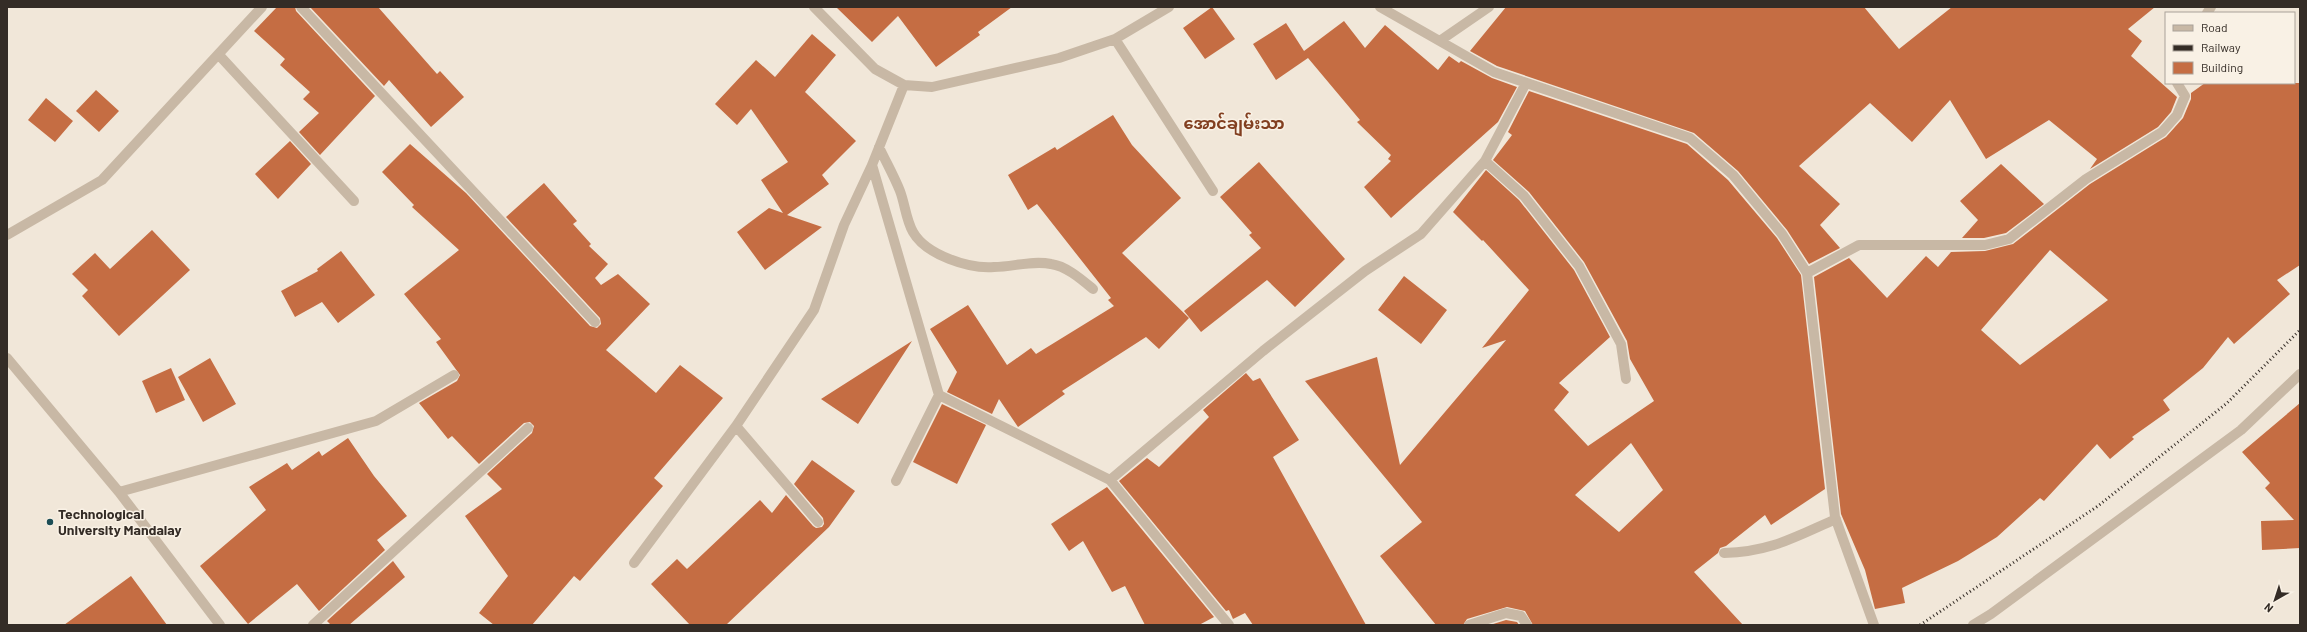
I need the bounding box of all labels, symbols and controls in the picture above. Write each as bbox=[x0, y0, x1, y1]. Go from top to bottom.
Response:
legend bbox=[2165, 12, 2295, 84]
text: Road bbox=[2201, 20, 2228, 34]
text: Railway bbox=[2201, 40, 2241, 54]
text: Building bbox=[2201, 60, 2243, 74]
district label: အောင်ချမ်းသာ bbox=[1183, 112, 1285, 137]
place label: Technological University Mandalay bbox=[58, 505, 182, 538]
marker: Technological University Mandalay bbox=[45, 517, 55, 527]
north arrow bbox=[2255, 580, 2295, 620]
text: N bbox=[2261, 601, 2275, 616]

